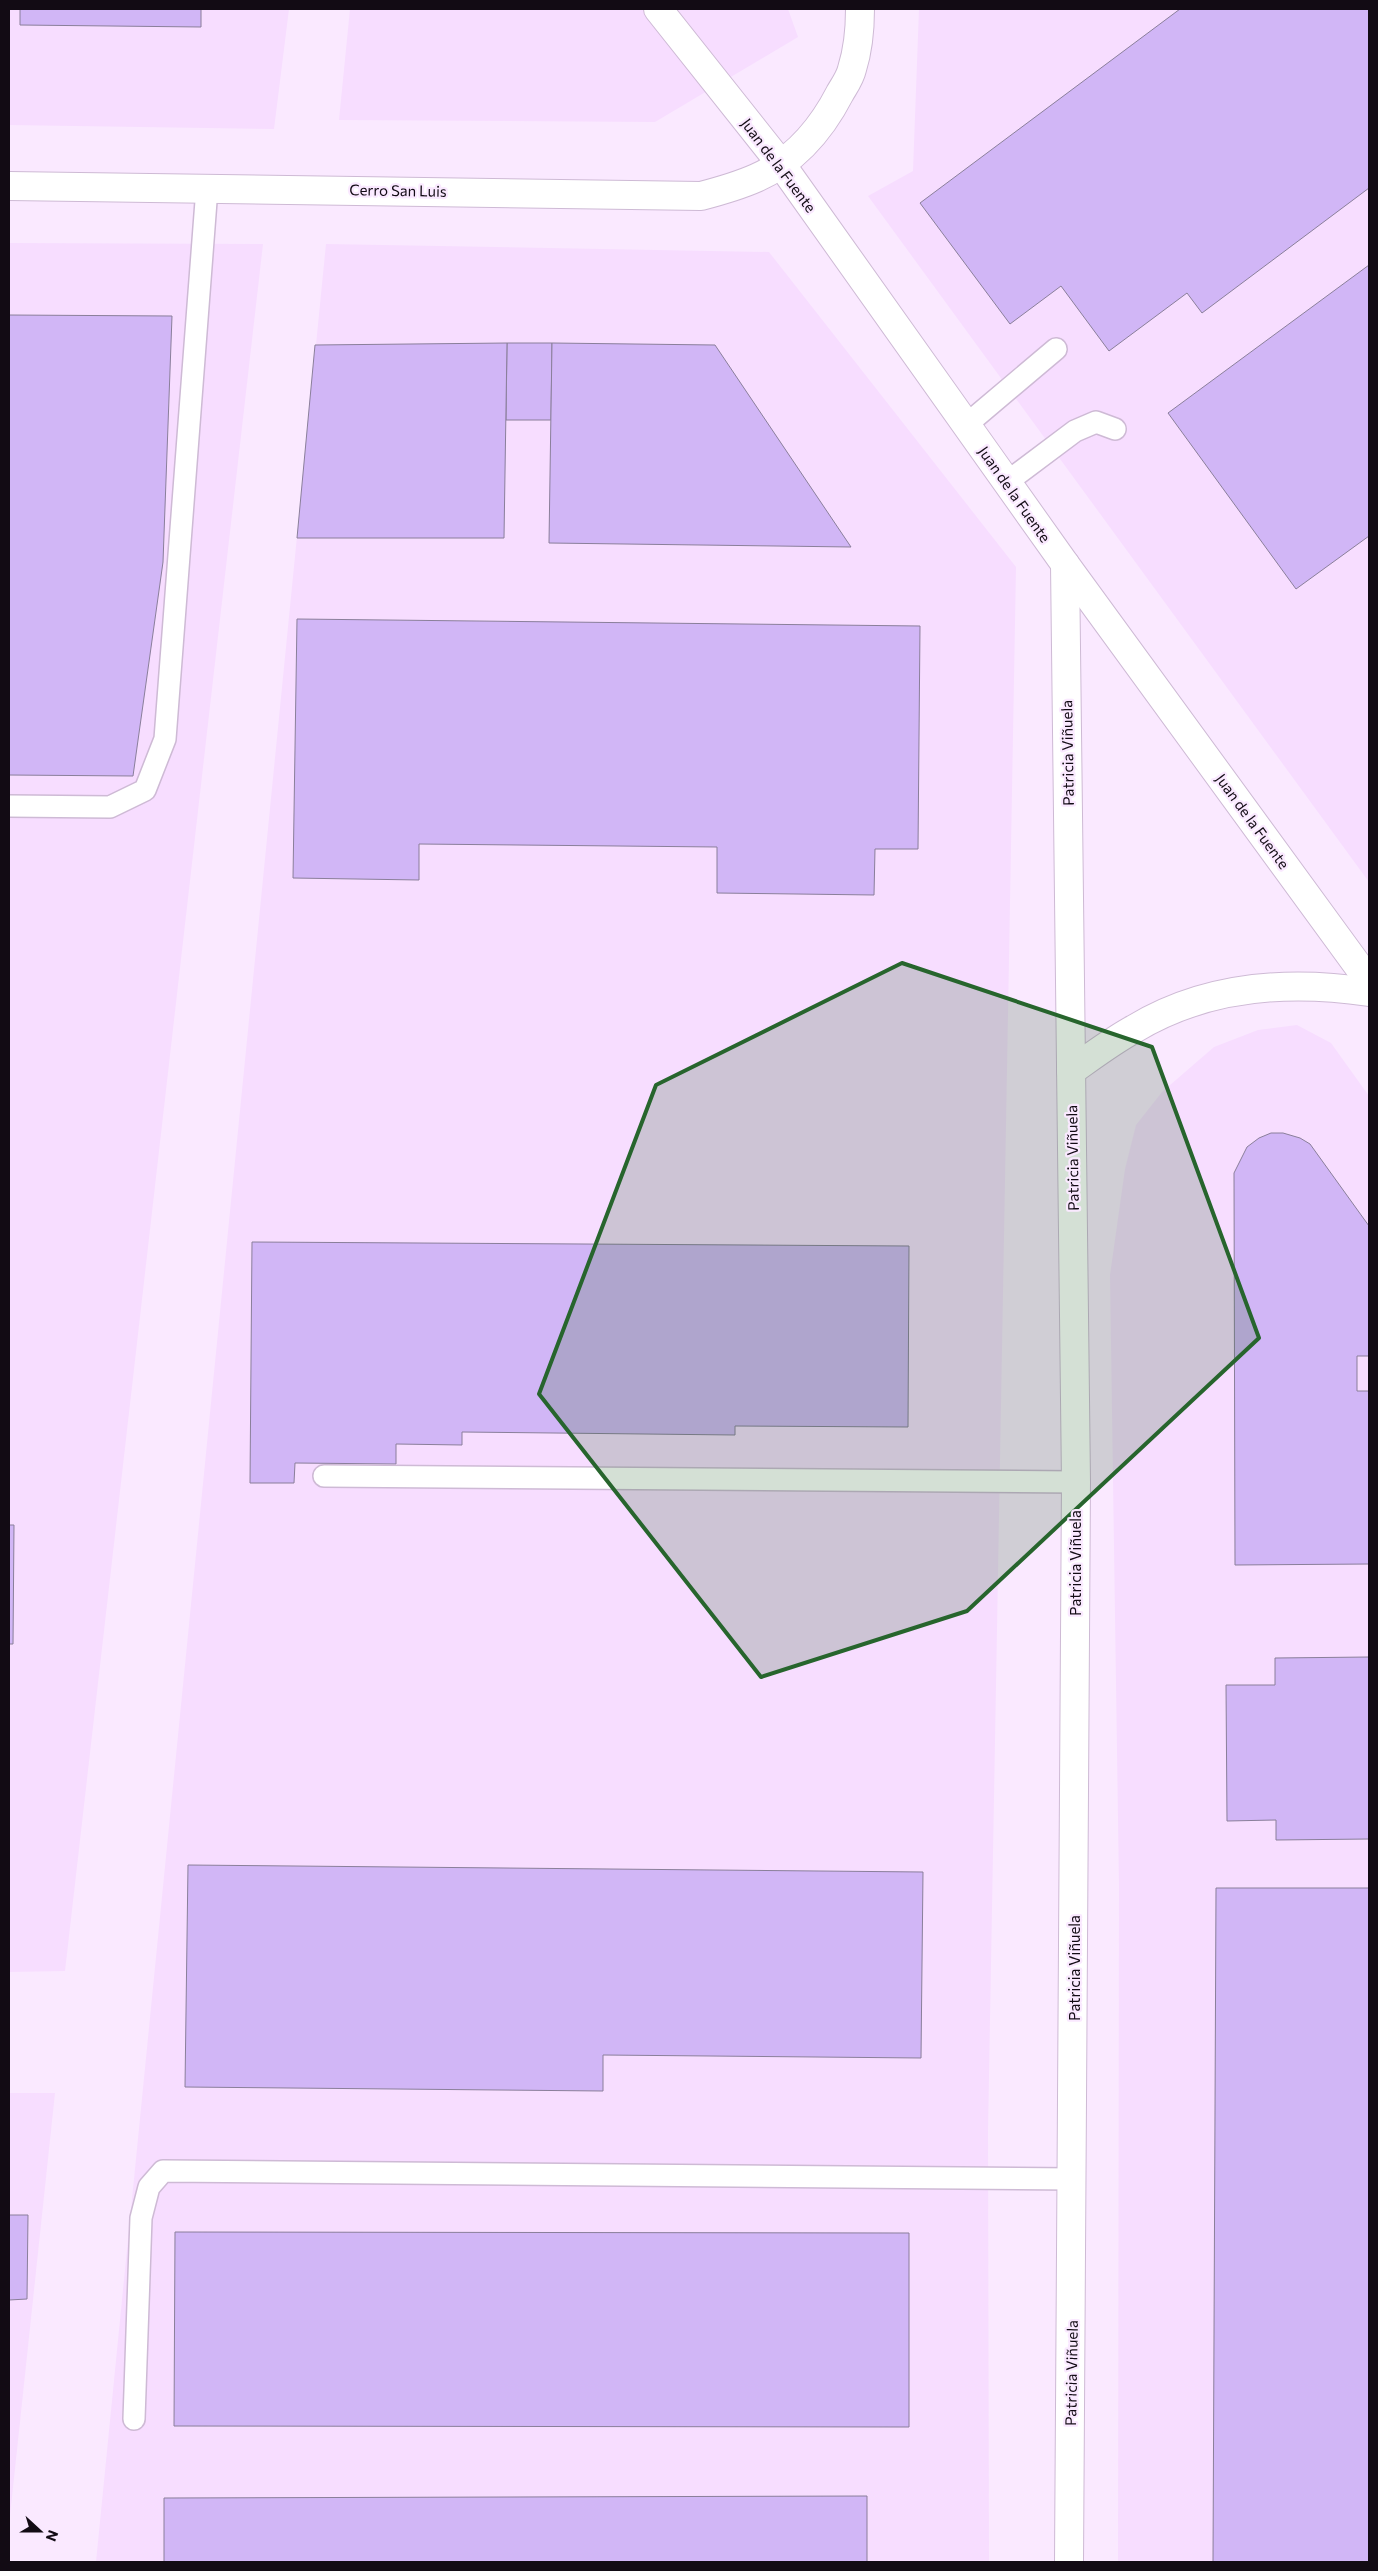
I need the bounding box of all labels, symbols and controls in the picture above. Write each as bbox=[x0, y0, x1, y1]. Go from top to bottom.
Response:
street label: Juan de la Fuente bbox=[738, 114, 820, 216]
street label: Cerro San Luis bbox=[349, 180, 447, 200]
street label: Juan de la Fuente bbox=[975, 442, 1055, 546]
street label: Patricia Viñuela bbox=[1057, 700, 1077, 806]
street label: Juan de la Fuente bbox=[1212, 770, 1294, 872]
street label: Patricia Viñuela bbox=[1062, 1105, 1082, 1211]
street label: Patricia Viñuela bbox=[1066, 1510, 1084, 1616]
street label: Patricia Viñuela bbox=[1065, 1915, 1083, 2021]
street label: Patricia Viñuela bbox=[1061, 2320, 1081, 2426]
north arrow bbox=[15, 2506, 65, 2556]
text: N bbox=[43, 2528, 62, 2544]

